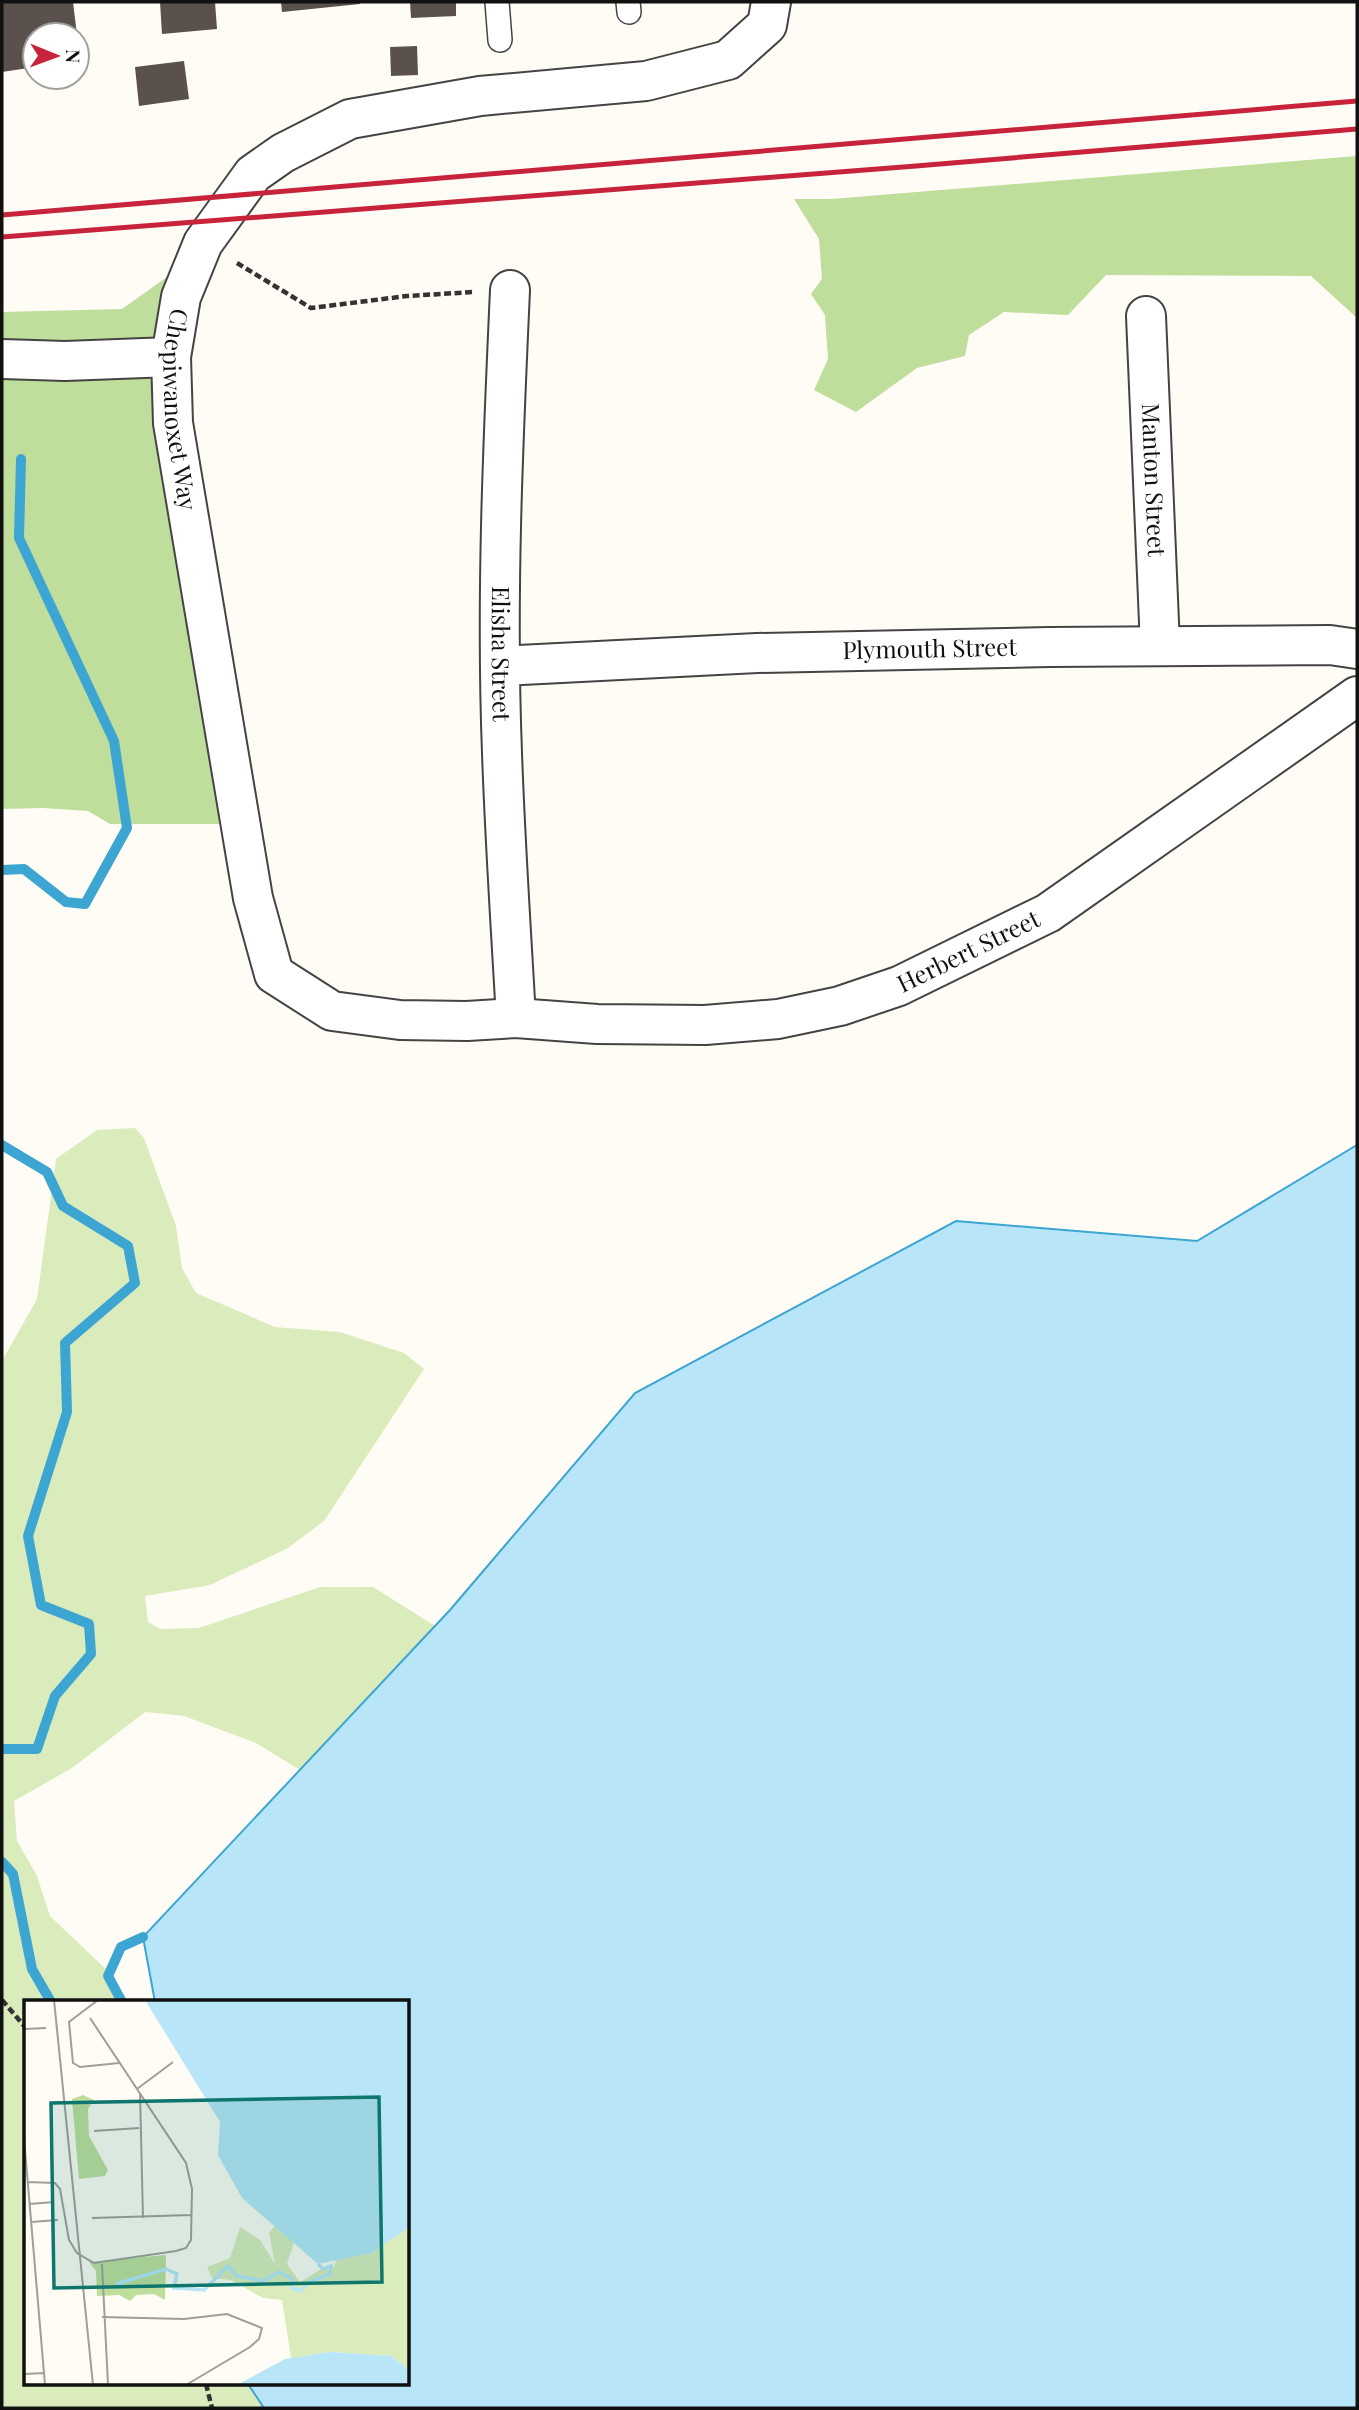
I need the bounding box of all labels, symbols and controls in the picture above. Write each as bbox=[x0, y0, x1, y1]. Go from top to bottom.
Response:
north arrow bbox=[21, 21, 91, 91]
text: N bbox=[61, 49, 87, 64]
street label: Chepiwanoxet Way bbox=[157, 307, 205, 512]
street label: Manton Street bbox=[1136, 402, 1174, 558]
street label: Elisha Street bbox=[486, 586, 519, 722]
street label: Plymouth Street bbox=[842, 630, 1018, 665]
street label: Herbert Street bbox=[891, 901, 1045, 999]
inset map bbox=[24, 2000, 410, 2386]

